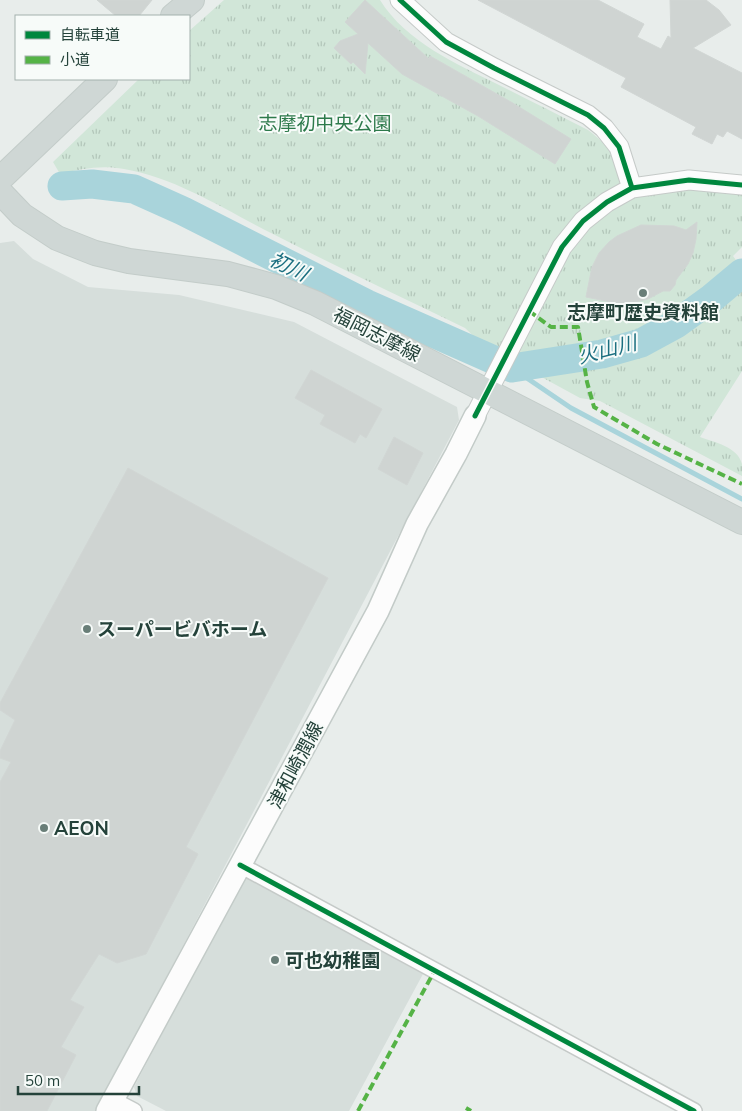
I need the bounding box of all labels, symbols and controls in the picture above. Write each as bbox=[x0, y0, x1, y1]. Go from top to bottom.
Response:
legend bbox=[15, 15, 190, 80]
text: 自転車道 bbox=[60, 25, 120, 44]
text: 小道 bbox=[60, 50, 90, 69]
park label: 志摩初中央公園 bbox=[258, 111, 392, 135]
water label: 初川 bbox=[266, 246, 314, 287]
marker: 志摩町歴史資料館 bbox=[637, 287, 649, 299]
place label: 志摩町歴史資料館 bbox=[567, 300, 719, 324]
street label: 福岡志摩線 bbox=[329, 302, 425, 366]
water label: 火山川 bbox=[575, 329, 641, 368]
place label: スーパービバホーム bbox=[97, 617, 267, 641]
marker: スーパービバホーム bbox=[81, 623, 93, 635]
street label: 津和崎潤線 bbox=[262, 717, 328, 813]
place label: AEON bbox=[54, 816, 109, 840]
marker: AEON bbox=[38, 822, 50, 834]
place label: 可也幼稚園 bbox=[285, 948, 380, 972]
marker: 可也幼稚園 bbox=[269, 954, 281, 966]
scale bar bbox=[18, 1064, 139, 1096]
text: 50 m bbox=[25, 1071, 60, 1090]

